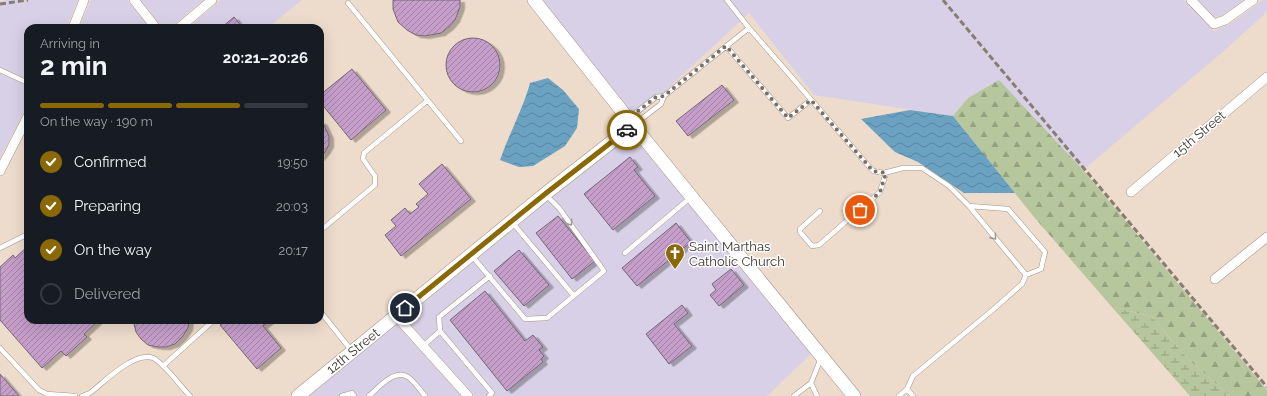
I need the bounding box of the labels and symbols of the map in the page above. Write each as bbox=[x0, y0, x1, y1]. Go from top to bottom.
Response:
street label: 15th Street bbox=[1170, 107, 1229, 160]
courier bbox=[607, 110, 647, 150]
pin bbox=[843, 193, 877, 227]
one-way arrow bbox=[565, 219, 572, 226]
one-way arrow bbox=[990, 232, 997, 239]
place label: Saint Marthas Catholic Church bbox=[689, 239, 785, 269]
church icon: Saint Marthas Catholic Church bbox=[664, 242, 686, 270]
pin bbox=[388, 291, 422, 325]
street label: 12th Street bbox=[324, 325, 383, 377]

